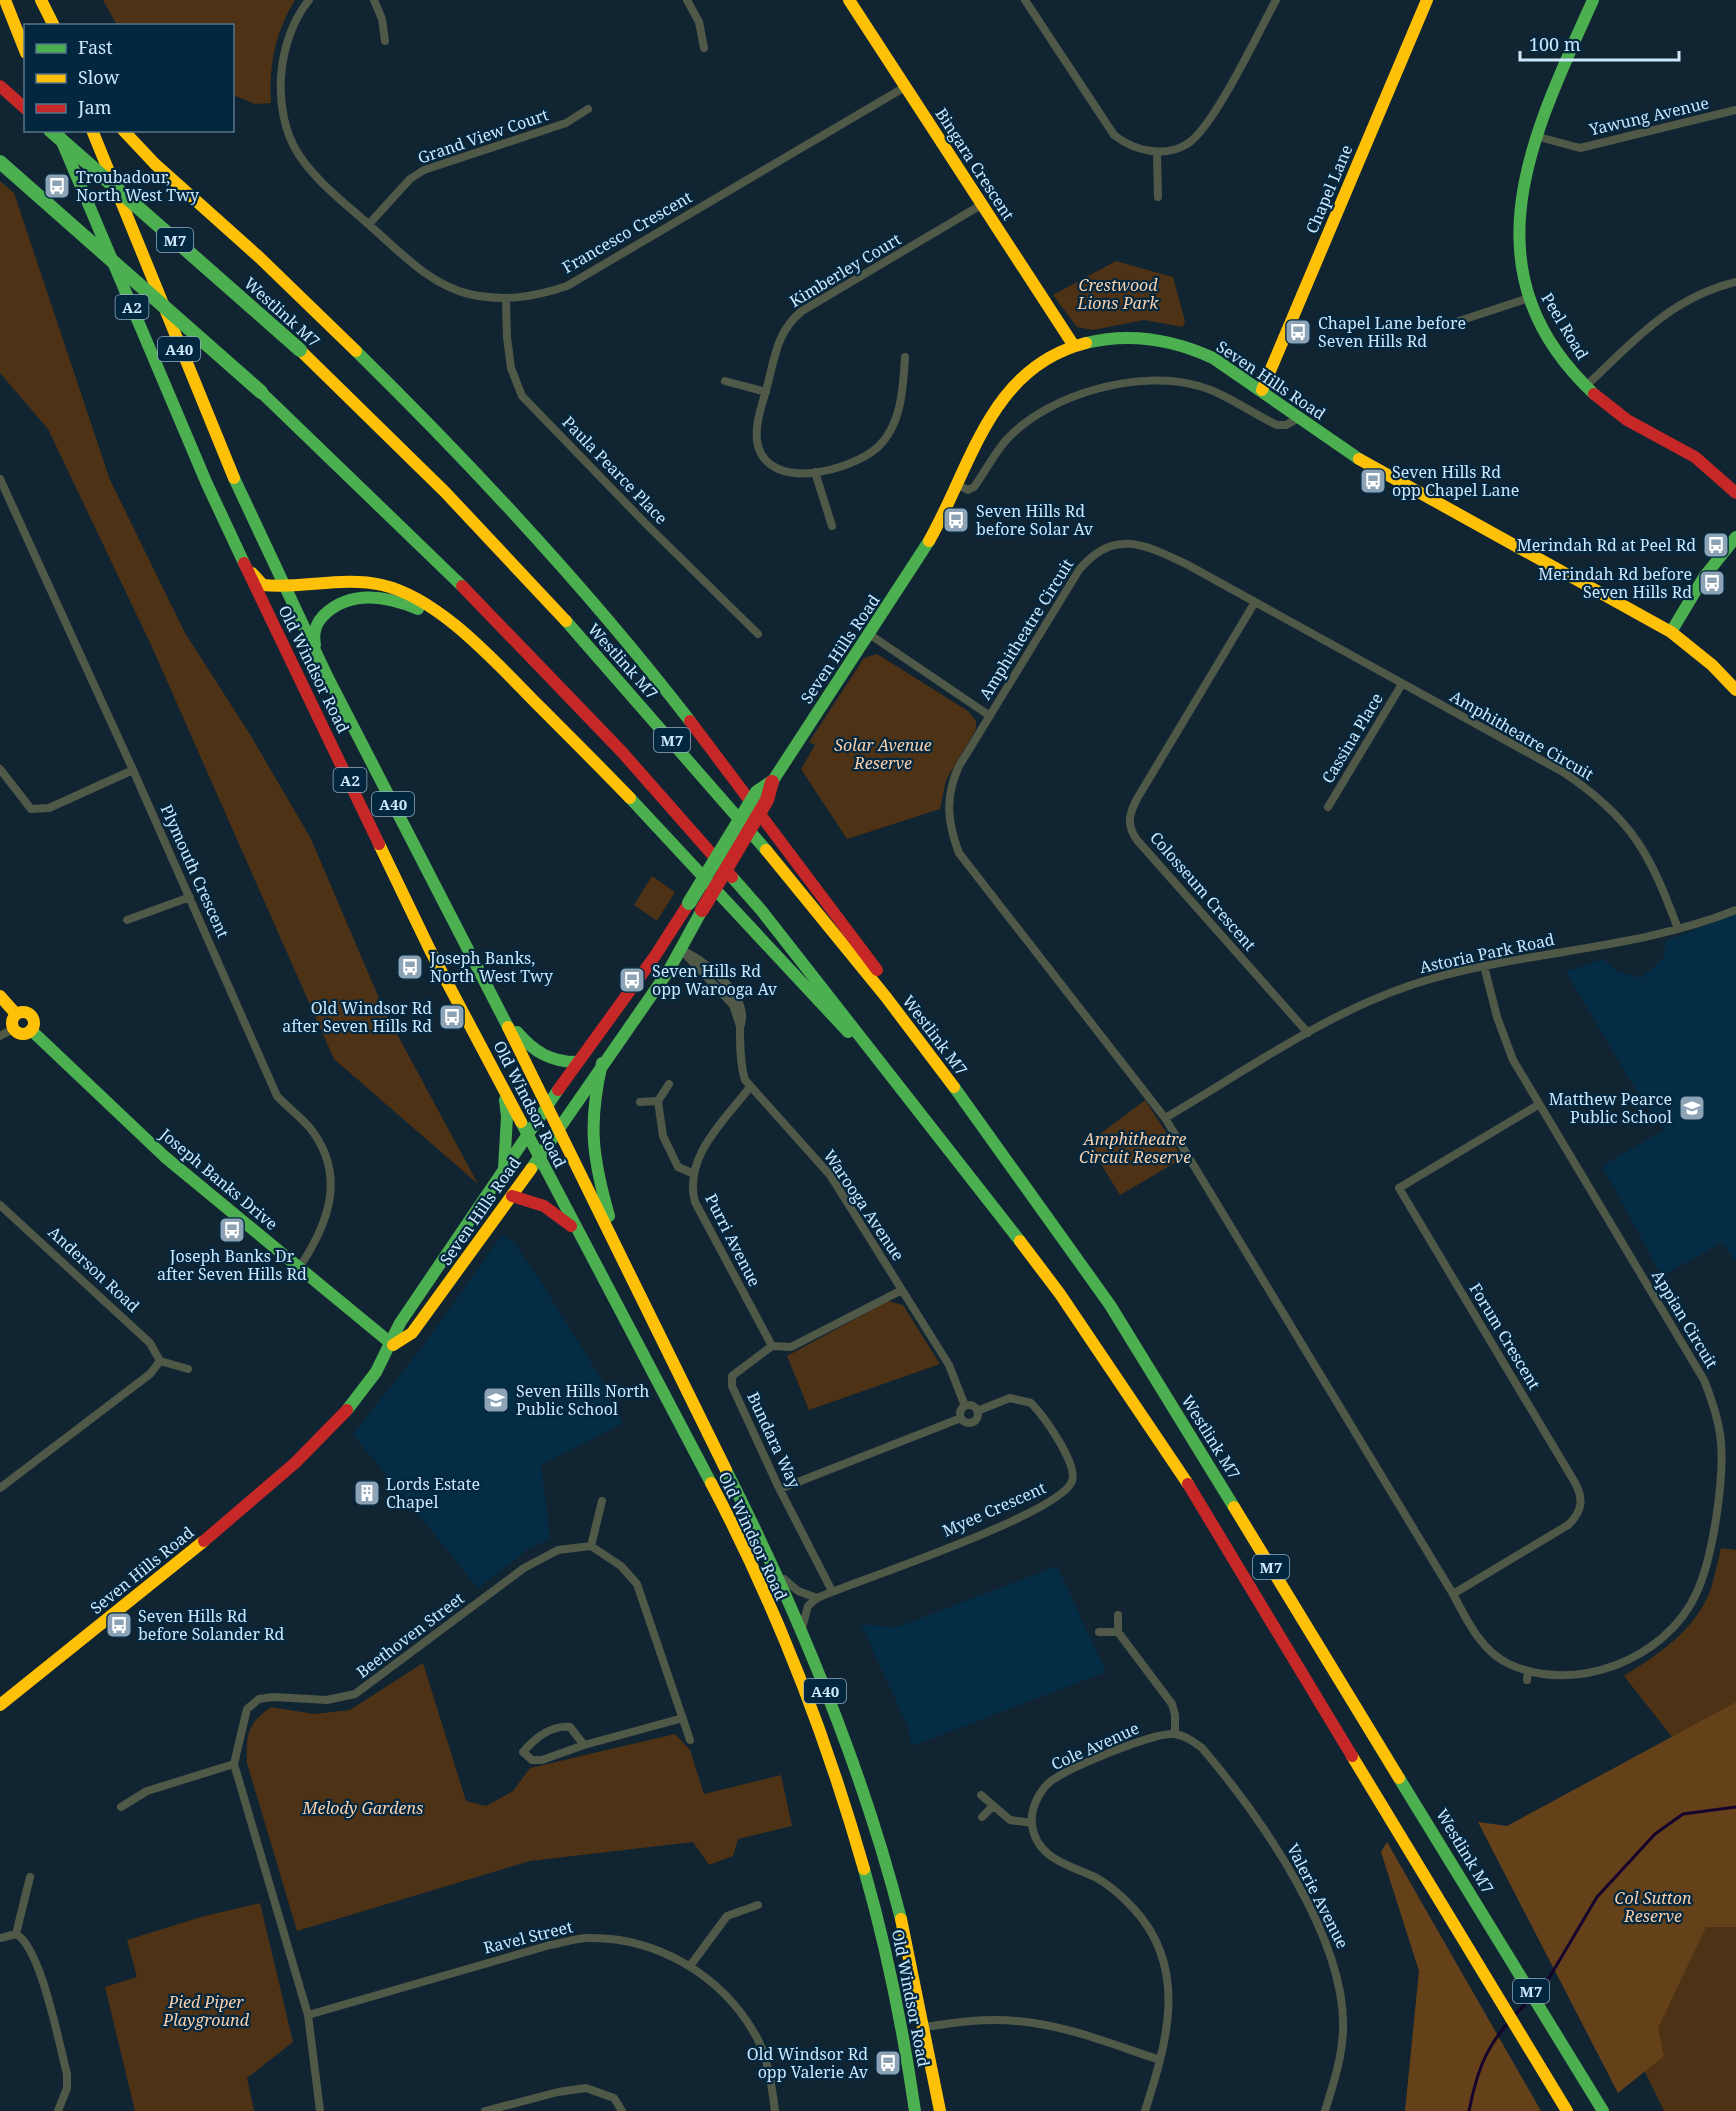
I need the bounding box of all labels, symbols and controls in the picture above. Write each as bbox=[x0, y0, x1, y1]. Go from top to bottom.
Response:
legend bbox=[24, 24, 234, 132]
scale bar bbox=[1520, 24, 1679, 62]
text: 100 m bbox=[1529, 32, 1581, 56]
text: Fast bbox=[78, 35, 113, 59]
text: Slow bbox=[78, 65, 120, 89]
street label: Yawung Avenue bbox=[1586, 92, 1711, 141]
text: Jam bbox=[77, 95, 112, 119]
street label: Grand View Court bbox=[415, 103, 552, 169]
street label: Bingara Crescent bbox=[931, 104, 1020, 225]
street label: Chapel Lane bbox=[1300, 141, 1358, 237]
place label: Troubadour, North West Twy bbox=[76, 166, 200, 206]
bus stop icon: Troubadour, North West Twy bbox=[42, 171, 72, 201]
street label: Francesco Crescent bbox=[558, 186, 696, 278]
road number: M7 bbox=[157, 228, 193, 252]
street label: Kimberley Court bbox=[785, 228, 905, 312]
street label: Westlink M7 bbox=[239, 272, 325, 352]
park label: Crestwood Lions Park bbox=[1077, 274, 1159, 314]
street label: Peel Road bbox=[1536, 288, 1594, 364]
road number: A2 bbox=[116, 295, 148, 319]
place label: Chapel Lane before Seven Hills Rd bbox=[1318, 312, 1466, 352]
bus stop icon: Chapel Lane before Seven Hills Rd bbox=[1283, 317, 1313, 347]
street label: Seven Hills Road bbox=[1212, 335, 1330, 425]
road number: A40 bbox=[158, 337, 200, 361]
street label: Paula Pearce Place bbox=[558, 411, 672, 529]
place label: Seven Hills Rd opp Chapel Lane bbox=[1392, 461, 1519, 501]
bus stop icon: Seven Hills Rd opp Chapel Lane bbox=[1358, 466, 1388, 496]
place label: Seven Hills Rd before Solar Av bbox=[976, 500, 1094, 540]
bus stop icon: Seven Hills Rd before Solar Av bbox=[941, 505, 971, 535]
bus stop icon: Merindah Rd at Peel Rd bbox=[1701, 530, 1731, 560]
place label: Merindah Rd at Peel Rd bbox=[1517, 534, 1696, 556]
street label: Amphitheatre Circuit bbox=[974, 554, 1078, 704]
place label: Merindah Rd before Seven Hills Rd bbox=[1538, 563, 1692, 603]
bus stop icon: Merindah Rd before Seven Hills Rd bbox=[1697, 568, 1727, 598]
street label: Seven Hills Road bbox=[795, 590, 885, 708]
street label: Old Windsor Road bbox=[274, 601, 355, 737]
street label: Westlink M7 bbox=[583, 618, 663, 704]
street label: Amphitheatre Circuit bbox=[1446, 685, 1598, 785]
street label: Cassina Place bbox=[1316, 689, 1388, 787]
road number: M7 bbox=[654, 728, 690, 752]
park label: Solar Avenue Reserve bbox=[834, 734, 932, 774]
road number: A2 bbox=[334, 768, 366, 792]
road number: A40 bbox=[372, 792, 414, 816]
street label: Plymouth Crescent bbox=[156, 801, 234, 941]
street label: Colosseum Crescent bbox=[1145, 827, 1261, 956]
street label: Astoria Park Road bbox=[1417, 928, 1557, 978]
place label: Joseph Banks, North West Twy bbox=[429, 947, 554, 987]
bus stop icon: Joseph Banks, North West Twy bbox=[395, 952, 425, 982]
place label: Seven Hills Rd opp Warooga Av bbox=[652, 960, 778, 1000]
bus stop icon: Seven Hills Rd opp Warooga Av bbox=[617, 965, 647, 995]
street label: Westlink M7 bbox=[898, 990, 972, 1080]
place label: Old Windsor Rd after Seven Hills Rd bbox=[282, 997, 432, 1037]
bus stop icon: Old Windsor Rd after Seven Hills Rd bbox=[437, 1002, 467, 1032]
street label: Old Windsor Road bbox=[489, 1037, 572, 1171]
place label: Matthew Pearce Public School bbox=[1549, 1088, 1672, 1128]
school or university icon: Matthew Pearce Public School bbox=[1677, 1093, 1707, 1123]
street label: Joseph Banks Drive bbox=[155, 1123, 283, 1235]
park label: Amphitheatre Circuit Reserve bbox=[1079, 1128, 1191, 1168]
street label: Warooga Avenue bbox=[819, 1145, 909, 1265]
street label: Seven Hills Road bbox=[435, 1152, 526, 1269]
street label: Purri Avenue bbox=[700, 1190, 766, 1290]
bus stop icon: Joseph Banks Dr after Seven Hills Rd bbox=[217, 1215, 247, 1245]
street label: Anderson Road bbox=[44, 1221, 144, 1317]
place label: Joseph Banks Dr after Seven Hills Rd bbox=[157, 1245, 307, 1285]
street label: Appian Circuit bbox=[1647, 1266, 1723, 1372]
street label: Forum Crescent bbox=[1465, 1279, 1546, 1394]
place label: Seven Hills North Public School bbox=[516, 1380, 649, 1420]
school or university icon: Seven Hills North Public School bbox=[481, 1385, 511, 1415]
street label: Bundara Way bbox=[742, 1388, 806, 1492]
street label: Westlink M7 bbox=[1176, 1391, 1246, 1483]
street label: Old Windsor Road bbox=[714, 1468, 793, 1604]
place label: Lords Estate Chapel bbox=[386, 1473, 480, 1513]
street label: Myee Crescent bbox=[939, 1476, 1049, 1542]
building icon: Lords Estate Chapel bbox=[352, 1478, 382, 1508]
street label: Seven Hills Road bbox=[86, 1521, 198, 1619]
road number: M7 bbox=[1253, 1555, 1289, 1579]
street label: Beethoven Street bbox=[352, 1587, 469, 1683]
place label: Seven Hills Rd before Solander Rd bbox=[138, 1605, 285, 1645]
bus stop icon: Seven Hills Rd before Solander Rd bbox=[104, 1610, 134, 1640]
road number: A40 bbox=[804, 1679, 846, 1703]
street label: Cole Avenue bbox=[1048, 1717, 1142, 1775]
park label: Melody Gardens bbox=[302, 1797, 423, 1819]
street label: Westlink M7 bbox=[1431, 1805, 1499, 1897]
street label: Valerie Avenue bbox=[1282, 1840, 1354, 1952]
park label: Col Sutton Reserve bbox=[1614, 1887, 1692, 1927]
street label: Ravel Street bbox=[481, 1915, 575, 1959]
street label: Old Windsor Road bbox=[887, 1927, 935, 2069]
road number: M7 bbox=[1513, 1979, 1549, 2003]
park label: Pied Piper Playground bbox=[162, 1991, 250, 2031]
place label: Old Windsor Rd opp Valerie Av bbox=[747, 2043, 869, 2083]
bus stop icon: Old Windsor Rd opp Valerie Av bbox=[873, 2048, 903, 2078]

